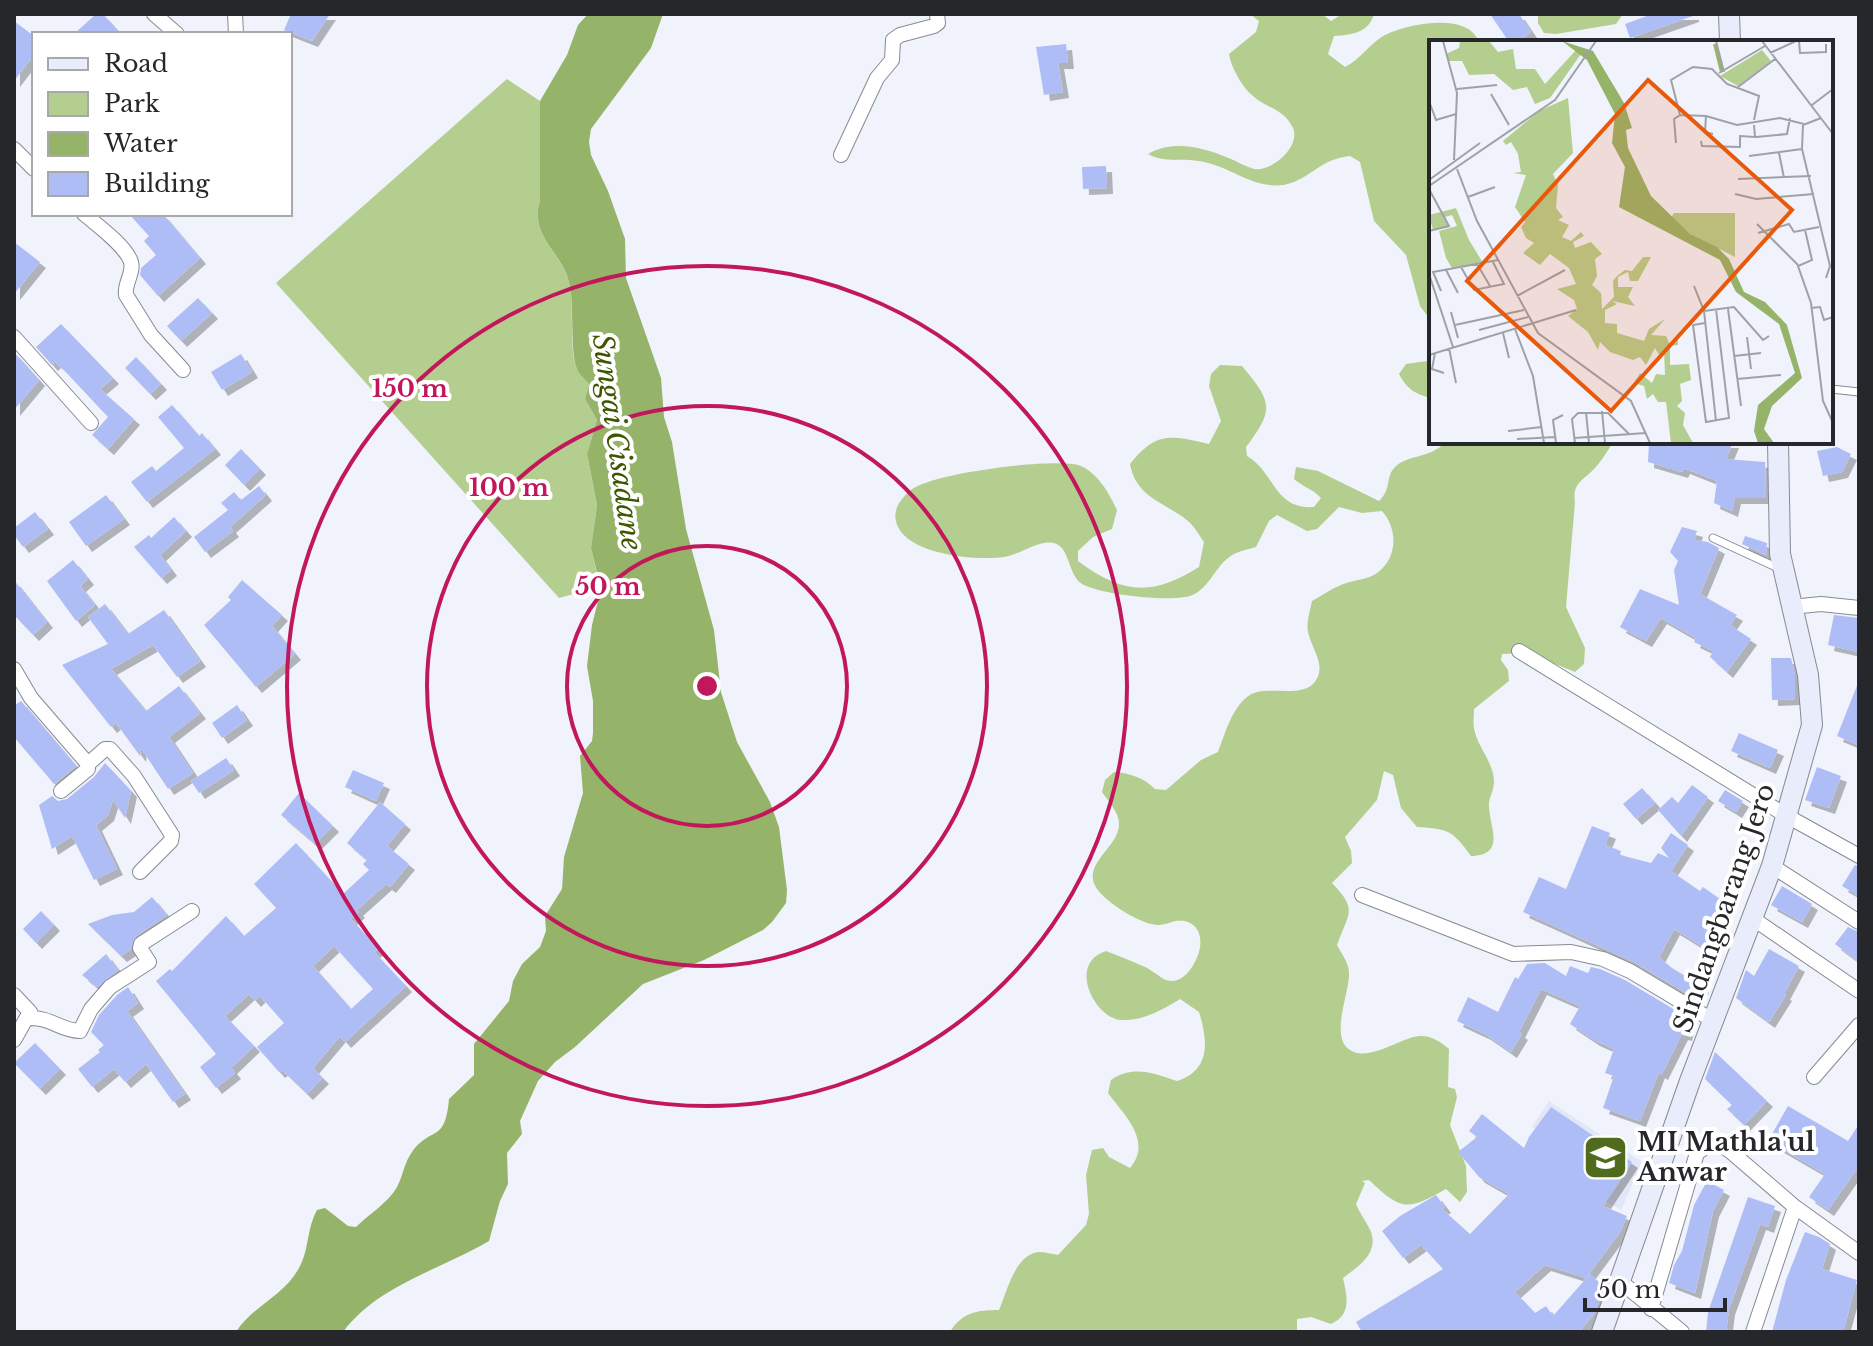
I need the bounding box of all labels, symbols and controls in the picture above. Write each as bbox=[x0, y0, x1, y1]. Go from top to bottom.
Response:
legend bbox=[32, 32, 292, 216]
inset map bbox=[1429, 40, 1833, 444]
text: Road bbox=[104, 49, 168, 78]
text: Park bbox=[104, 89, 160, 118]
text: Water bbox=[103, 129, 178, 158]
text: Building bbox=[104, 169, 210, 198]
water label: Sungai Cisadane bbox=[584, 332, 650, 553]
text: 150 m bbox=[372, 374, 448, 403]
text: 100 m bbox=[469, 473, 549, 502]
text: 50 m bbox=[575, 572, 641, 601]
centre of rings bbox=[693, 672, 721, 700]
street label: Sindangbarang Jero bbox=[1666, 779, 1782, 1037]
place label: MI Mathla'ul Anwar bbox=[1636, 1126, 1815, 1188]
school or university icon: MI Mathla'ul Anwar bbox=[1582, 1133, 1630, 1181]
scale bar bbox=[1585, 1262, 1725, 1312]
text: 50 m bbox=[1597, 1275, 1661, 1304]

